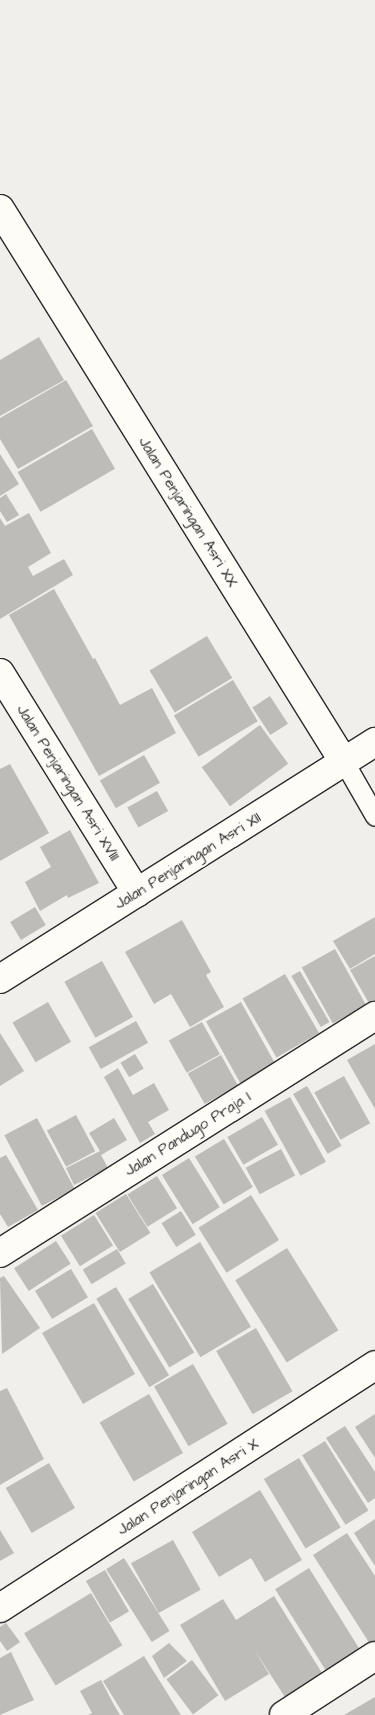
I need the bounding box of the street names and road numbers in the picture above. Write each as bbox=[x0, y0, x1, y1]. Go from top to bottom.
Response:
street label: Jalan Penjaringan Asri XX bbox=[134, 434, 242, 590]
street label: Jalan Penjaringan Asri XVIII bbox=[13, 702, 123, 864]
street label: Jalan Penjaringan Asri XII bbox=[112, 809, 264, 913]
street label: Jalan Pandugo Praja I bbox=[122, 1088, 254, 1180]
street label: Jalan Penjaringan Asri X bbox=[114, 1435, 262, 1539]

